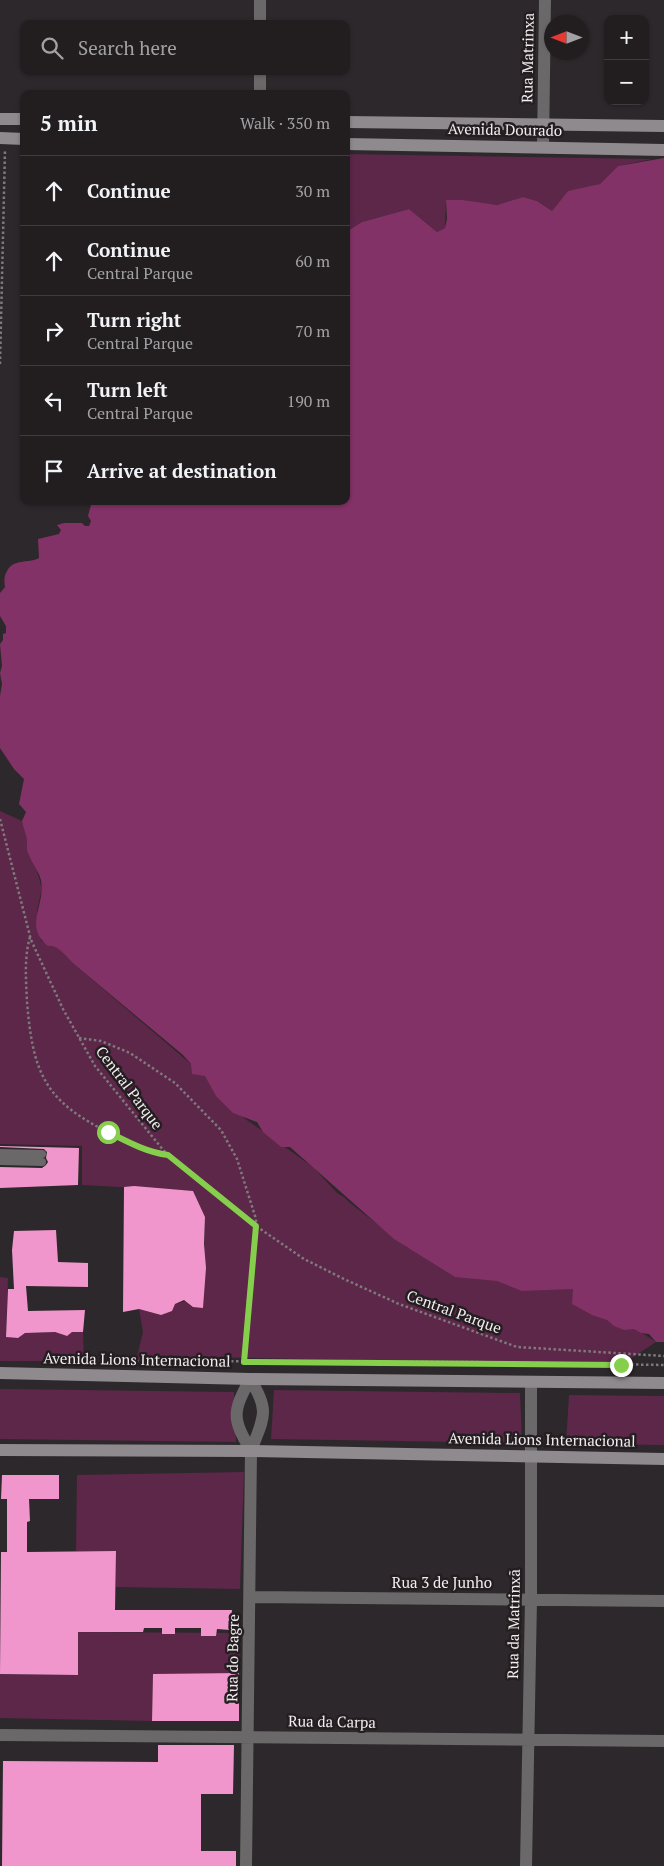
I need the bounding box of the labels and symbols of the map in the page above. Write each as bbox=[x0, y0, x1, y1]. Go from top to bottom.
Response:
street label: Rua Matrinxa bbox=[516, 12, 538, 103]
north arrow bbox=[544, 15, 589, 60]
street label: Avenida Dourado bbox=[448, 118, 562, 140]
street label: Central Parque bbox=[92, 1042, 168, 1133]
route start bbox=[97, 1121, 120, 1144]
street label: Central Parque bbox=[404, 1285, 504, 1337]
street label: Avenida Lions Internacional bbox=[43, 1347, 231, 1371]
route end bbox=[610, 1354, 633, 1377]
street label: Avenida Lions Internacional bbox=[448, 1427, 636, 1451]
street label: Rua da Matrinxã bbox=[502, 1569, 524, 1679]
street label: Rua 3 de Junho bbox=[392, 1572, 492, 1592]
street label: Rua do Bagre bbox=[221, 1614, 243, 1702]
street label: Rua da Carpa bbox=[288, 1710, 377, 1732]

